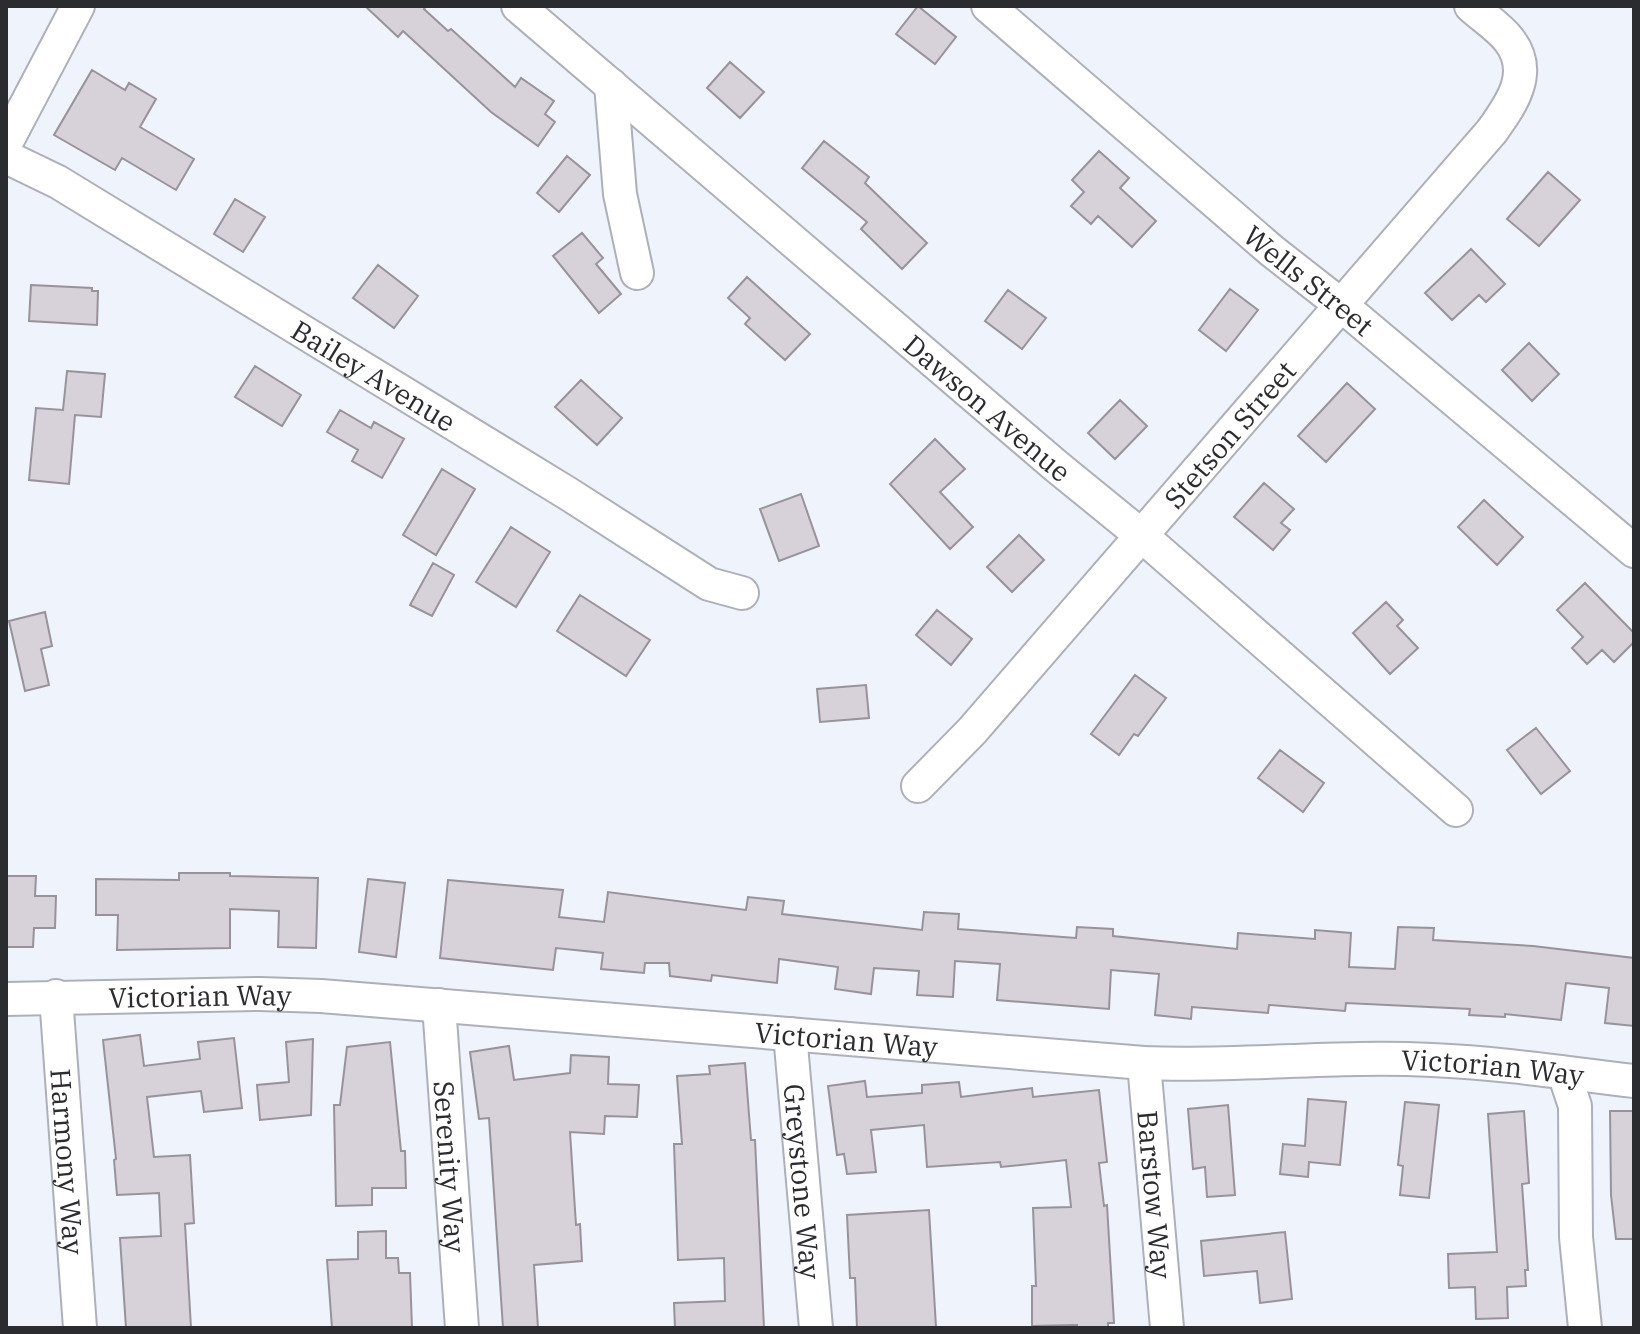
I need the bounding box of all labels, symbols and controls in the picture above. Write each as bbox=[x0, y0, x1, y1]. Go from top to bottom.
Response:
street label: Wells Street bbox=[1236, 217, 1382, 343]
street label: Bailey Avenue bbox=[285, 311, 463, 439]
street label: Dawson Avenue bbox=[896, 326, 1079, 490]
street label: Stetson Street bbox=[1155, 352, 1304, 516]
street label: Victorian Way bbox=[108, 975, 292, 1015]
street label: Victorian Way bbox=[753, 1013, 939, 1065]
street label: Victorian Way bbox=[1401, 1040, 1586, 1093]
street label: Harmony Way bbox=[43, 1067, 93, 1256]
street label: Serenity Way bbox=[426, 1079, 475, 1254]
street label: Greystone Way bbox=[776, 1082, 830, 1281]
street label: Barstow Way bbox=[1130, 1109, 1181, 1280]

